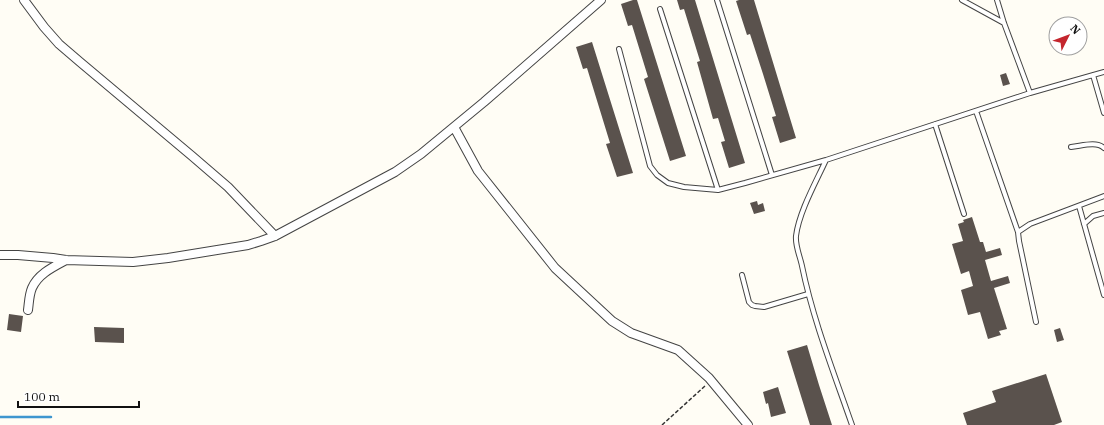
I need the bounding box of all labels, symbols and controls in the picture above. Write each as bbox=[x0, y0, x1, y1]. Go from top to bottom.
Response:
north arrow bbox=[1048, 16, 1088, 56]
text: N bbox=[1067, 21, 1084, 37]
scale bar bbox=[18, 383, 139, 409]
text: 100 m bbox=[24, 389, 60, 404]

